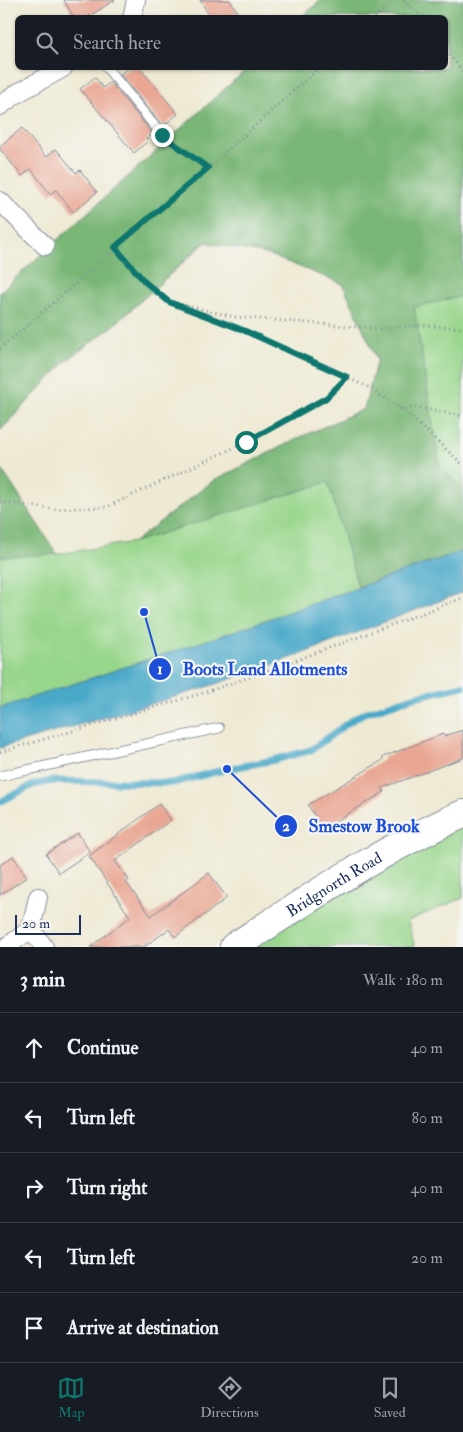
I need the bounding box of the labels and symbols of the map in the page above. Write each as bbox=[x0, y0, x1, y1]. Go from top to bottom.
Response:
route end bbox=[151, 124, 174, 147]
route start bbox=[235, 431, 258, 454]
callout: Boots Land Allotments bbox=[147, 652, 357, 685]
text: Boots Land Allotments bbox=[183, 658, 347, 681]
text: 1 bbox=[157, 660, 163, 679]
callout: Smestow Brook bbox=[273, 809, 429, 842]
text: Smestow Brook bbox=[308, 815, 420, 838]
text: 2 bbox=[282, 817, 290, 836]
street label: Bridgnorth Road bbox=[283, 848, 386, 922]
scale bar bbox=[15, 912, 81, 935]

